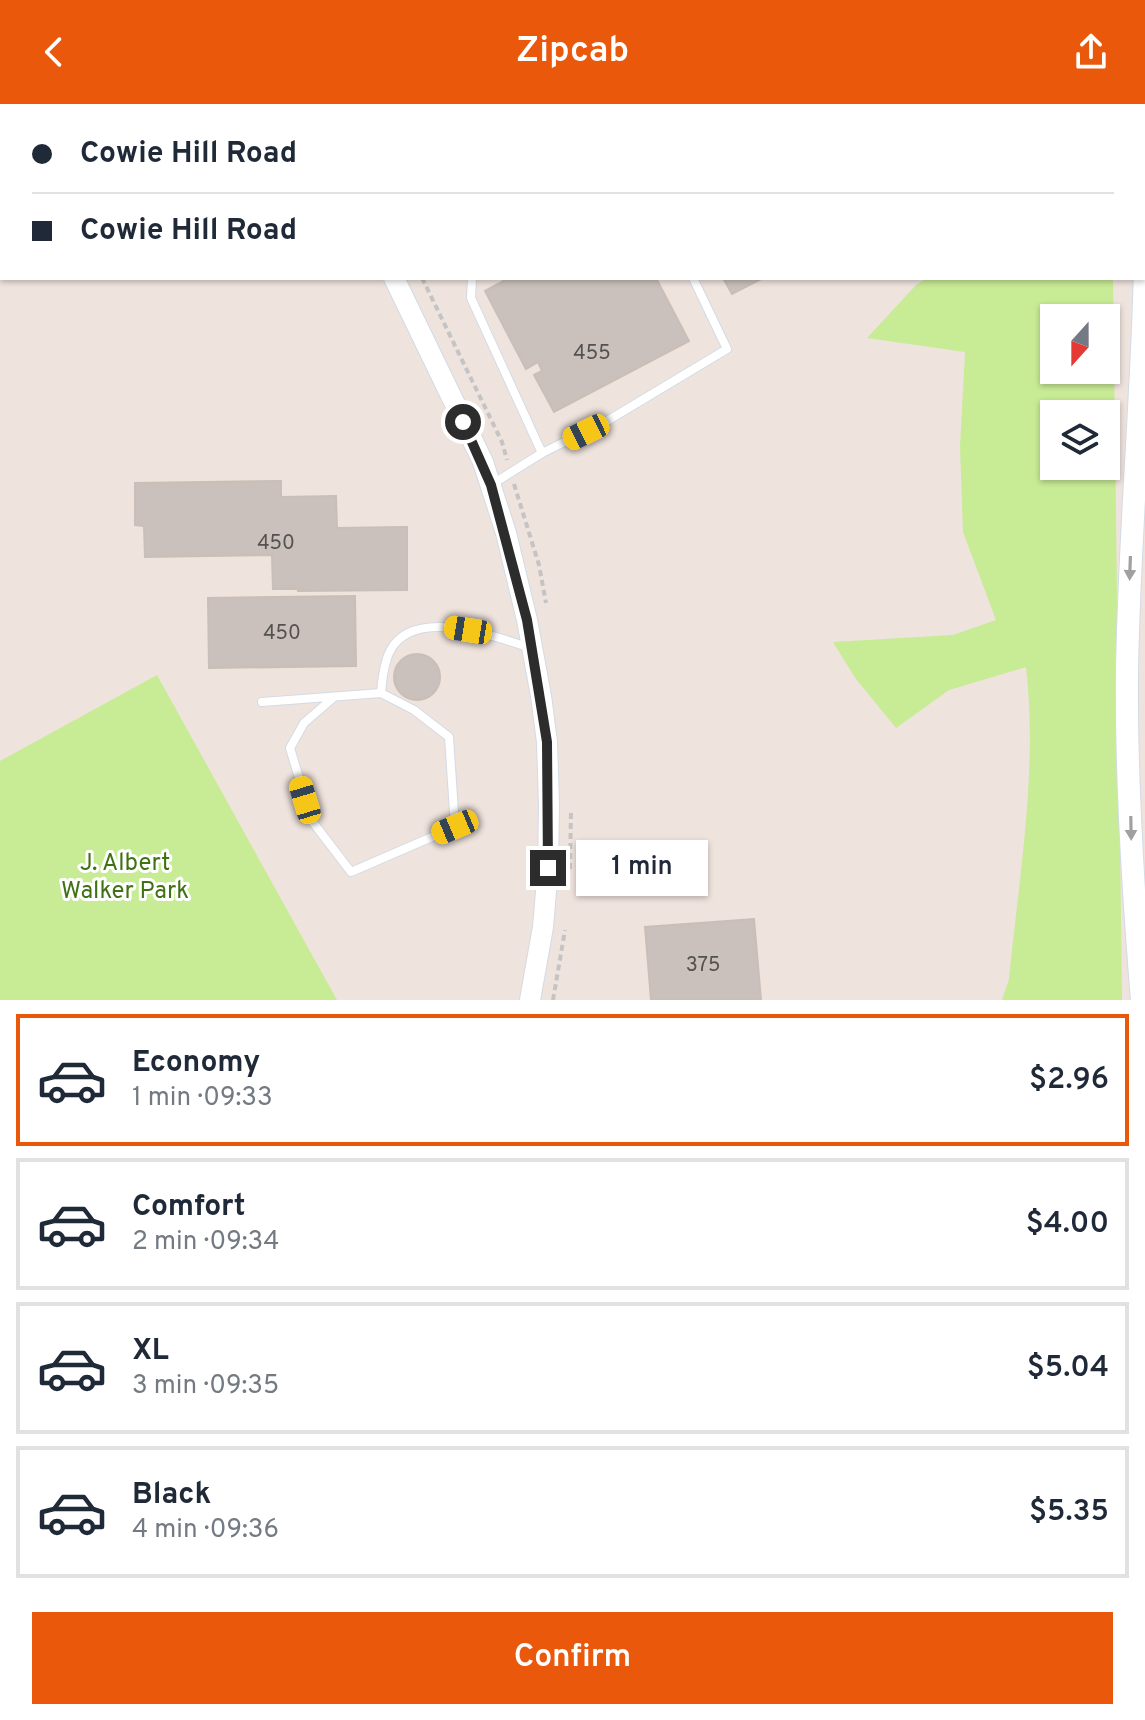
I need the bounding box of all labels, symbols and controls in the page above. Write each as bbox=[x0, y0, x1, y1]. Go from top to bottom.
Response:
text: Zipcab bbox=[516, 29, 629, 75]
icon: back bbox=[32, 30, 76, 74]
icon: share bbox=[1069, 30, 1113, 74]
text: Cowie Hill Road bbox=[80, 136, 297, 173]
text: Cowie Hill Road bbox=[80, 213, 297, 250]
north arrow bbox=[1040, 304, 1120, 384]
map controls bbox=[1040, 304, 1120, 480]
house number: 455 bbox=[573, 341, 611, 367]
button: layers bbox=[1040, 400, 1120, 480]
route start bbox=[445, 404, 481, 440]
car bbox=[559, 411, 613, 453]
house number: 450 bbox=[257, 531, 295, 557]
one-way arrow bbox=[1124, 556, 1136, 581]
car bbox=[442, 614, 494, 646]
house number: 450 bbox=[263, 621, 301, 647]
car bbox=[287, 774, 323, 826]
car bbox=[428, 807, 482, 847]
one-way arrow bbox=[1124, 816, 1137, 841]
callout: 1 min bbox=[576, 840, 708, 896]
park label: J. Albert Walker Park bbox=[61, 849, 189, 907]
route end bbox=[530, 850, 566, 886]
text: 1 min bbox=[611, 851, 673, 884]
house number: 375 bbox=[686, 953, 720, 979]
icon: car bbox=[36, 1044, 108, 1116]
text: Economy bbox=[132, 1045, 260, 1082]
text: $2.96 bbox=[1029, 1062, 1109, 1099]
text: 1 min · 09:33 bbox=[132, 1082, 273, 1115]
icon: car bbox=[36, 1188, 108, 1260]
text: Comfort bbox=[132, 1189, 245, 1226]
text: $4.00 bbox=[1026, 1206, 1109, 1243]
text: 2 min · 09:34 bbox=[132, 1226, 279, 1259]
icon: car bbox=[36, 1332, 108, 1404]
text: XL bbox=[132, 1333, 169, 1370]
text: $5.04 bbox=[1027, 1350, 1109, 1387]
text: 3 min · 09:35 bbox=[132, 1370, 279, 1403]
icon: car bbox=[36, 1476, 108, 1548]
text: Black bbox=[132, 1477, 211, 1514]
text: $5.35 bbox=[1029, 1494, 1109, 1531]
text: 4 min · 09:36 bbox=[132, 1514, 279, 1547]
button: Confirm bbox=[32, 1612, 1113, 1704]

